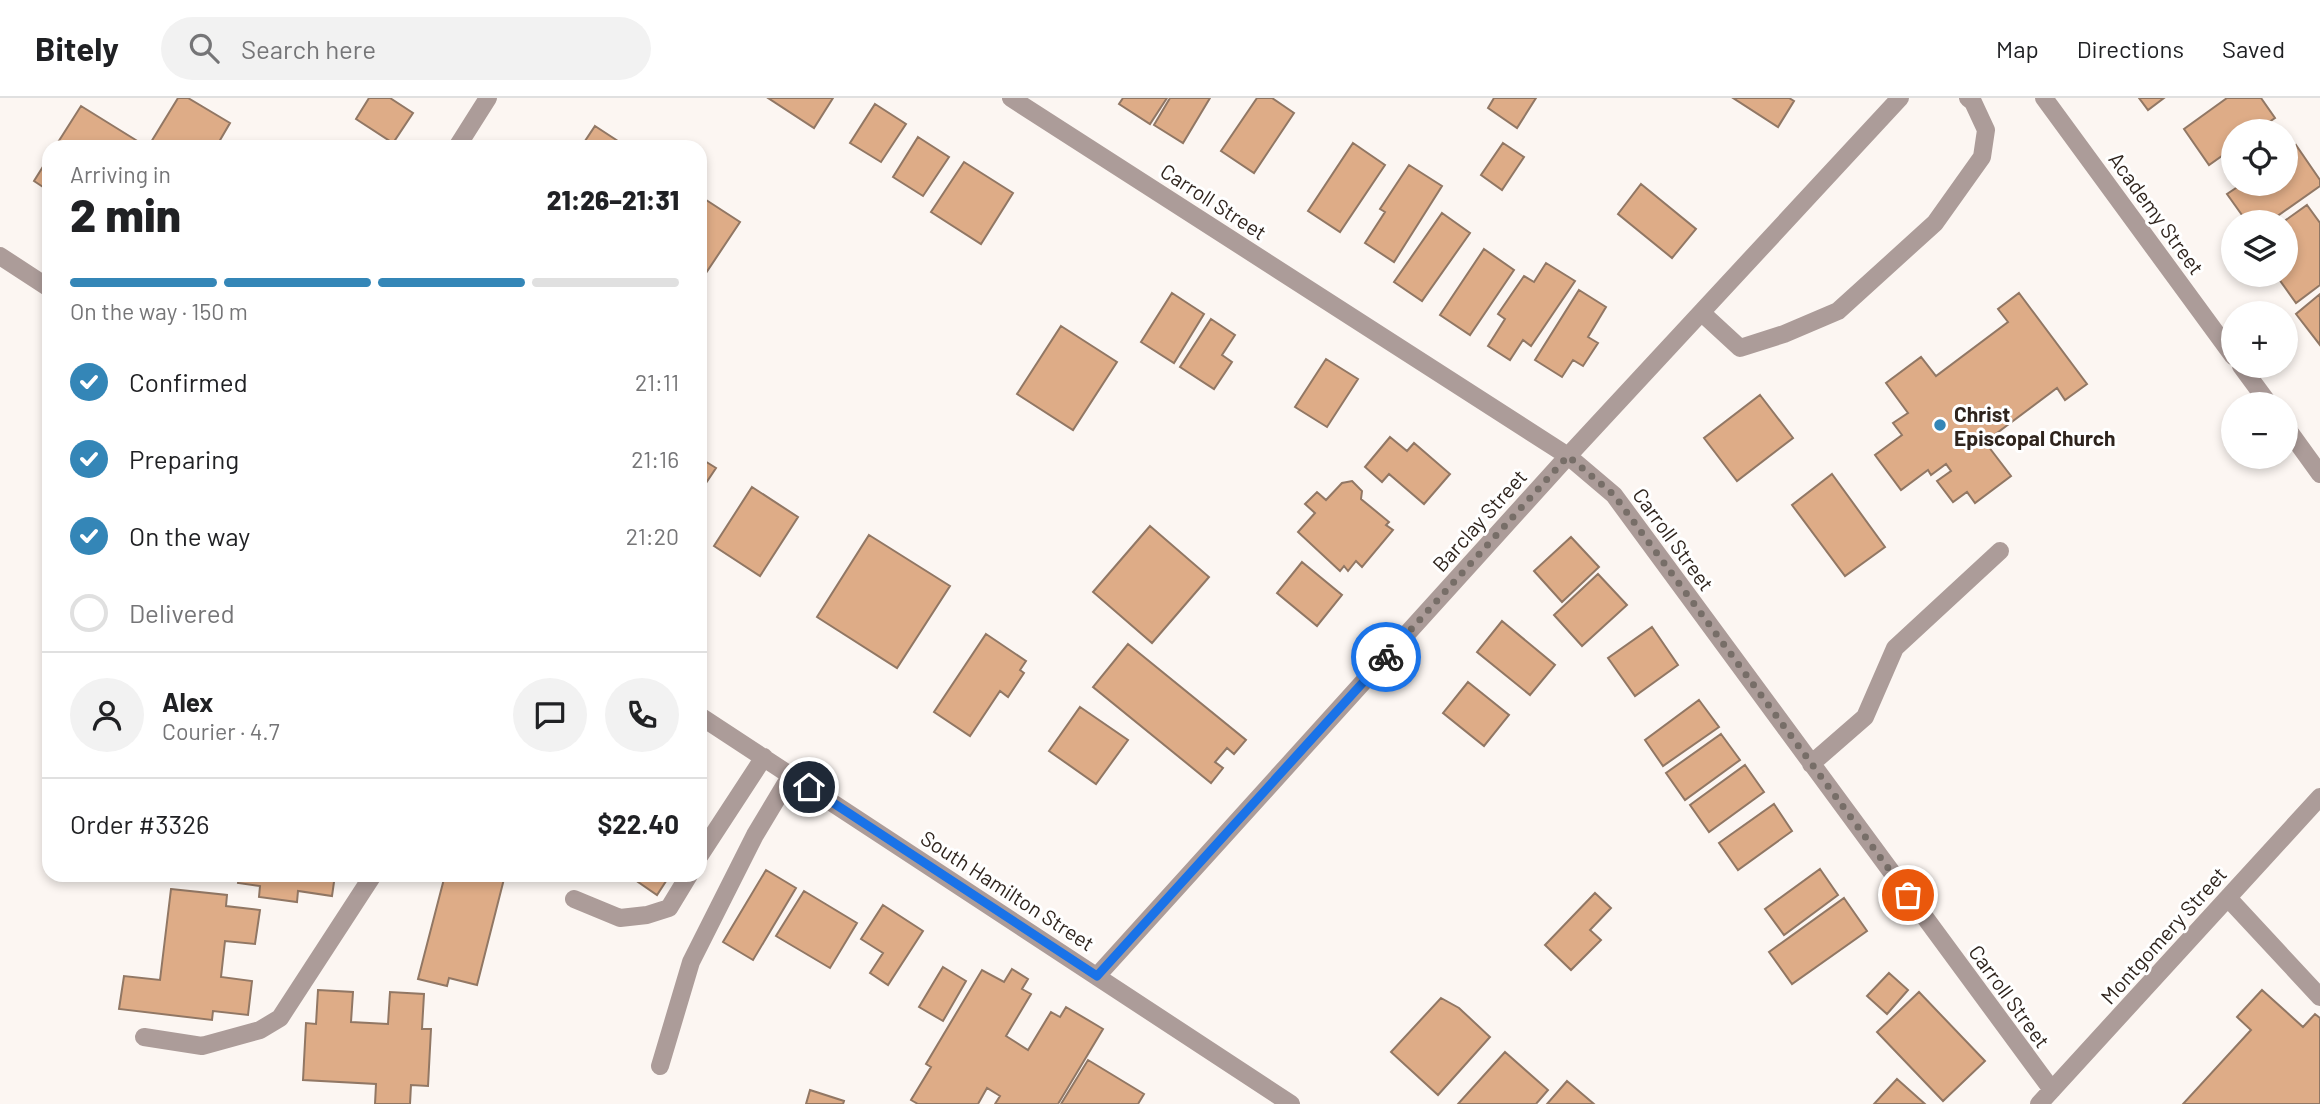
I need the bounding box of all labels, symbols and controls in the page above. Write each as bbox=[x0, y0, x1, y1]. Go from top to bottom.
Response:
search box bbox=[161, 17, 651, 80]
text: Bitely bbox=[35, 28, 119, 68]
icon: search bbox=[185, 29, 223, 67]
text: Search here bbox=[241, 33, 376, 64]
text: Map bbox=[1996, 34, 2039, 63]
text: Directions bbox=[2077, 34, 2184, 63]
text: Saved bbox=[2222, 34, 2285, 63]
map controls bbox=[2221, 119, 2298, 469]
button: locate bbox=[2221, 119, 2298, 196]
street label: Academy Street bbox=[2104, 147, 2210, 279]
street label: Carroll Street bbox=[1156, 158, 1272, 244]
text: Arriving in bbox=[70, 160, 171, 188]
text: 21:26–21:31 bbox=[547, 184, 679, 215]
text: 2 min bbox=[70, 186, 181, 241]
button: layers bbox=[2221, 210, 2298, 287]
text: On the way · 150 m bbox=[70, 297, 248, 325]
button: + bbox=[2221, 301, 2298, 378]
icon: check bbox=[70, 363, 108, 401]
text: Confirmed bbox=[129, 366, 248, 397]
text: 21:11 bbox=[635, 368, 679, 396]
button: − bbox=[2221, 392, 2298, 469]
place label: Christ Episcopal Church bbox=[1954, 401, 2116, 450]
marker: Christ Episcopal Church bbox=[1932, 417, 1948, 433]
icon: check bbox=[70, 440, 108, 478]
text: Preparing bbox=[129, 443, 239, 474]
text: 21:16 bbox=[631, 445, 679, 473]
street label: Barclay Street bbox=[1427, 464, 1531, 576]
street label: Carroll Street bbox=[1628, 483, 1720, 595]
icon: check bbox=[70, 517, 108, 555]
text: On the way bbox=[129, 520, 250, 551]
text: 21:20 bbox=[626, 522, 679, 550]
text: Delivered bbox=[129, 597, 235, 628]
courier bbox=[1351, 622, 1421, 692]
icon: bike bbox=[1367, 638, 1405, 676]
button: person bbox=[70, 678, 144, 752]
button: chat bbox=[513, 678, 587, 752]
button: phone bbox=[605, 678, 679, 752]
text: Alex bbox=[162, 686, 213, 717]
text: Courier · 4.7 bbox=[162, 717, 280, 745]
pin bbox=[779, 757, 839, 817]
icon: home bbox=[790, 768, 828, 806]
text: Order #3326 bbox=[70, 808, 209, 839]
text: $22.40 bbox=[597, 808, 679, 839]
street label: South Hamilton Street bbox=[917, 825, 1099, 955]
street label: Montgomery Street bbox=[2095, 861, 2231, 1009]
pin bbox=[1878, 865, 1938, 925]
icon: bag bbox=[1889, 876, 1927, 914]
street label: Carroll Street bbox=[1964, 940, 2056, 1052]

